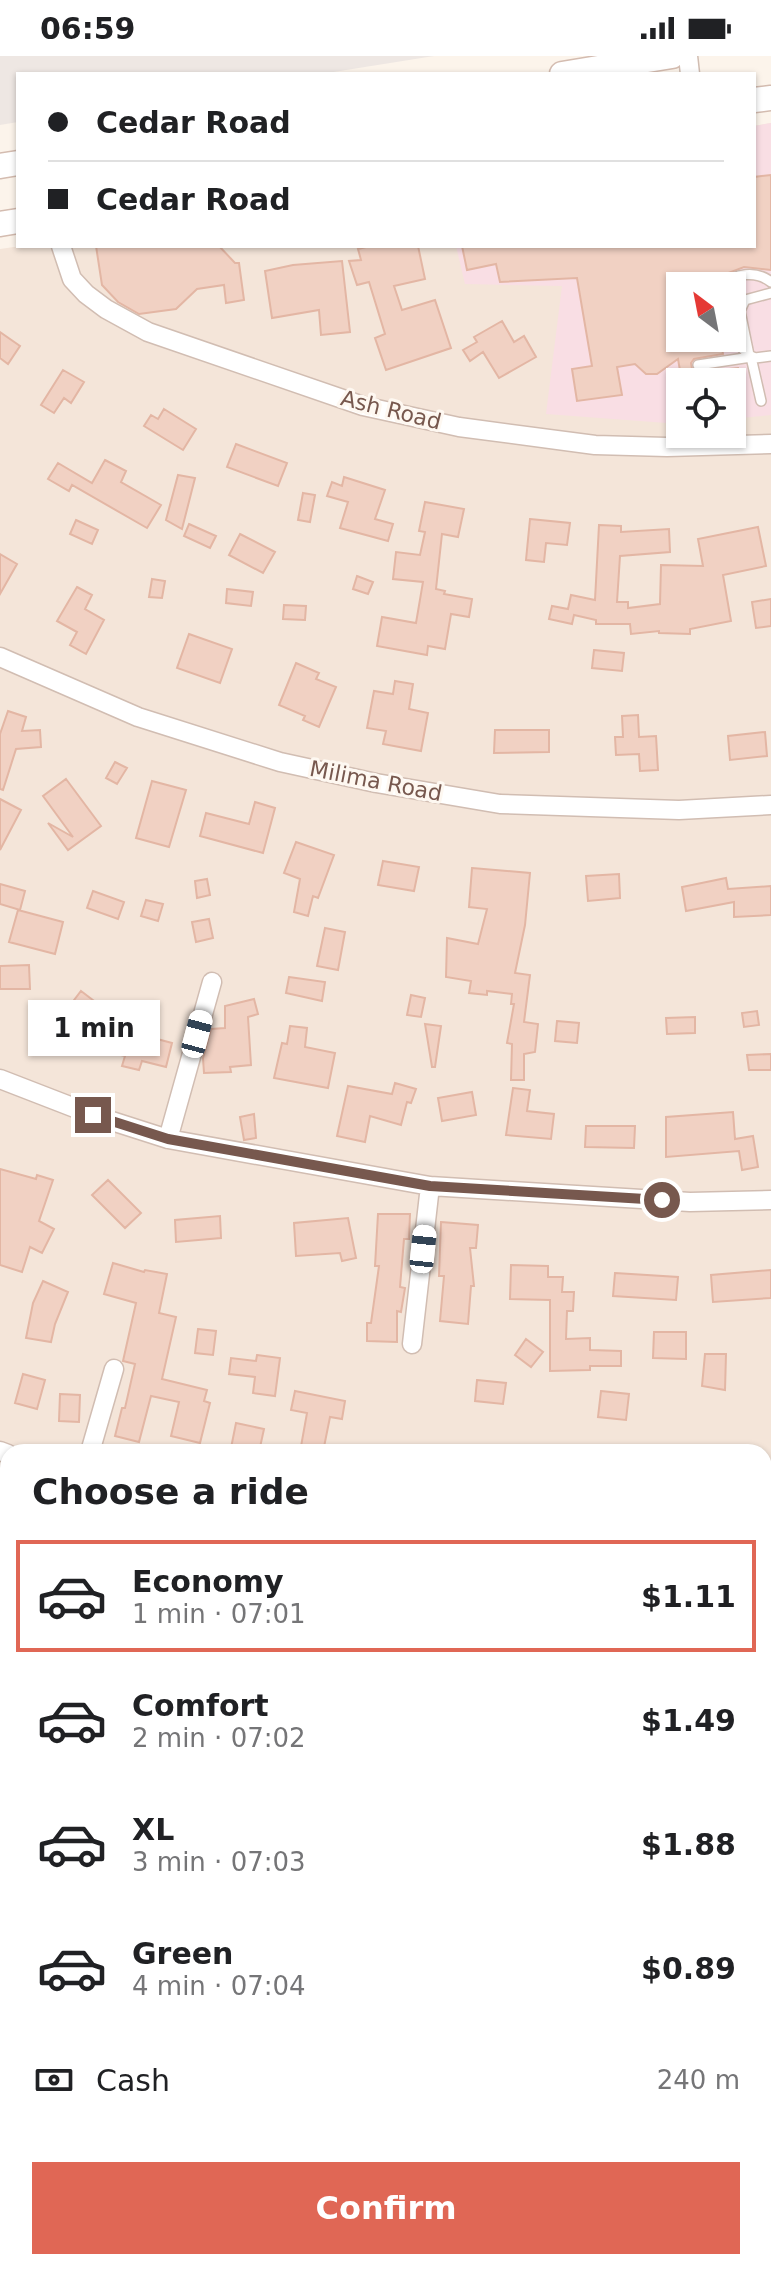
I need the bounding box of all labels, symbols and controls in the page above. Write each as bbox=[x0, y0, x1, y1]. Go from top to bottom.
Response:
text: 06:59 bbox=[40, 11, 136, 46]
text: Cedar Road bbox=[96, 105, 291, 140]
text: Cedar Road bbox=[96, 182, 291, 217]
north arrow bbox=[666, 272, 746, 352]
map controls bbox=[666, 272, 746, 448]
button: locate bbox=[666, 368, 746, 448]
street label: Ash Road bbox=[338, 385, 444, 435]
street label: Milima Road bbox=[308, 756, 444, 806]
callout: 1 min bbox=[27, 999, 159, 1055]
car bbox=[179, 1008, 215, 1060]
text: 1 min bbox=[53, 1013, 135, 1043]
route end bbox=[75, 1097, 111, 1133]
route start bbox=[644, 1182, 680, 1218]
car bbox=[409, 1224, 437, 1274]
text: Choose a ride bbox=[32, 1471, 309, 1512]
icon: car bbox=[36, 1560, 108, 1632]
text: Economy bbox=[132, 1564, 284, 1599]
text: $1.11 bbox=[641, 1579, 736, 1614]
text: 1 min · 07:01 bbox=[132, 1599, 306, 1629]
icon: car bbox=[36, 1684, 108, 1756]
text: Comfort bbox=[132, 1688, 269, 1723]
text: $1.49 bbox=[641, 1703, 736, 1738]
text: 2 min · 07:02 bbox=[132, 1723, 306, 1753]
icon: car bbox=[36, 1808, 108, 1880]
text: XL bbox=[132, 1812, 174, 1847]
text: $1.88 bbox=[641, 1827, 736, 1862]
text: 3 min · 07:03 bbox=[132, 1847, 306, 1877]
icon: car bbox=[36, 1932, 108, 2004]
text: Green bbox=[132, 1936, 233, 1971]
text: $0.89 bbox=[641, 1951, 736, 1986]
text: 4 min · 07:04 bbox=[132, 1971, 306, 2001]
icon: cash bbox=[32, 2058, 76, 2102]
text: Cash bbox=[96, 2063, 170, 2098]
text: 240 m bbox=[657, 2065, 740, 2095]
button: Confirm bbox=[32, 2162, 740, 2254]

